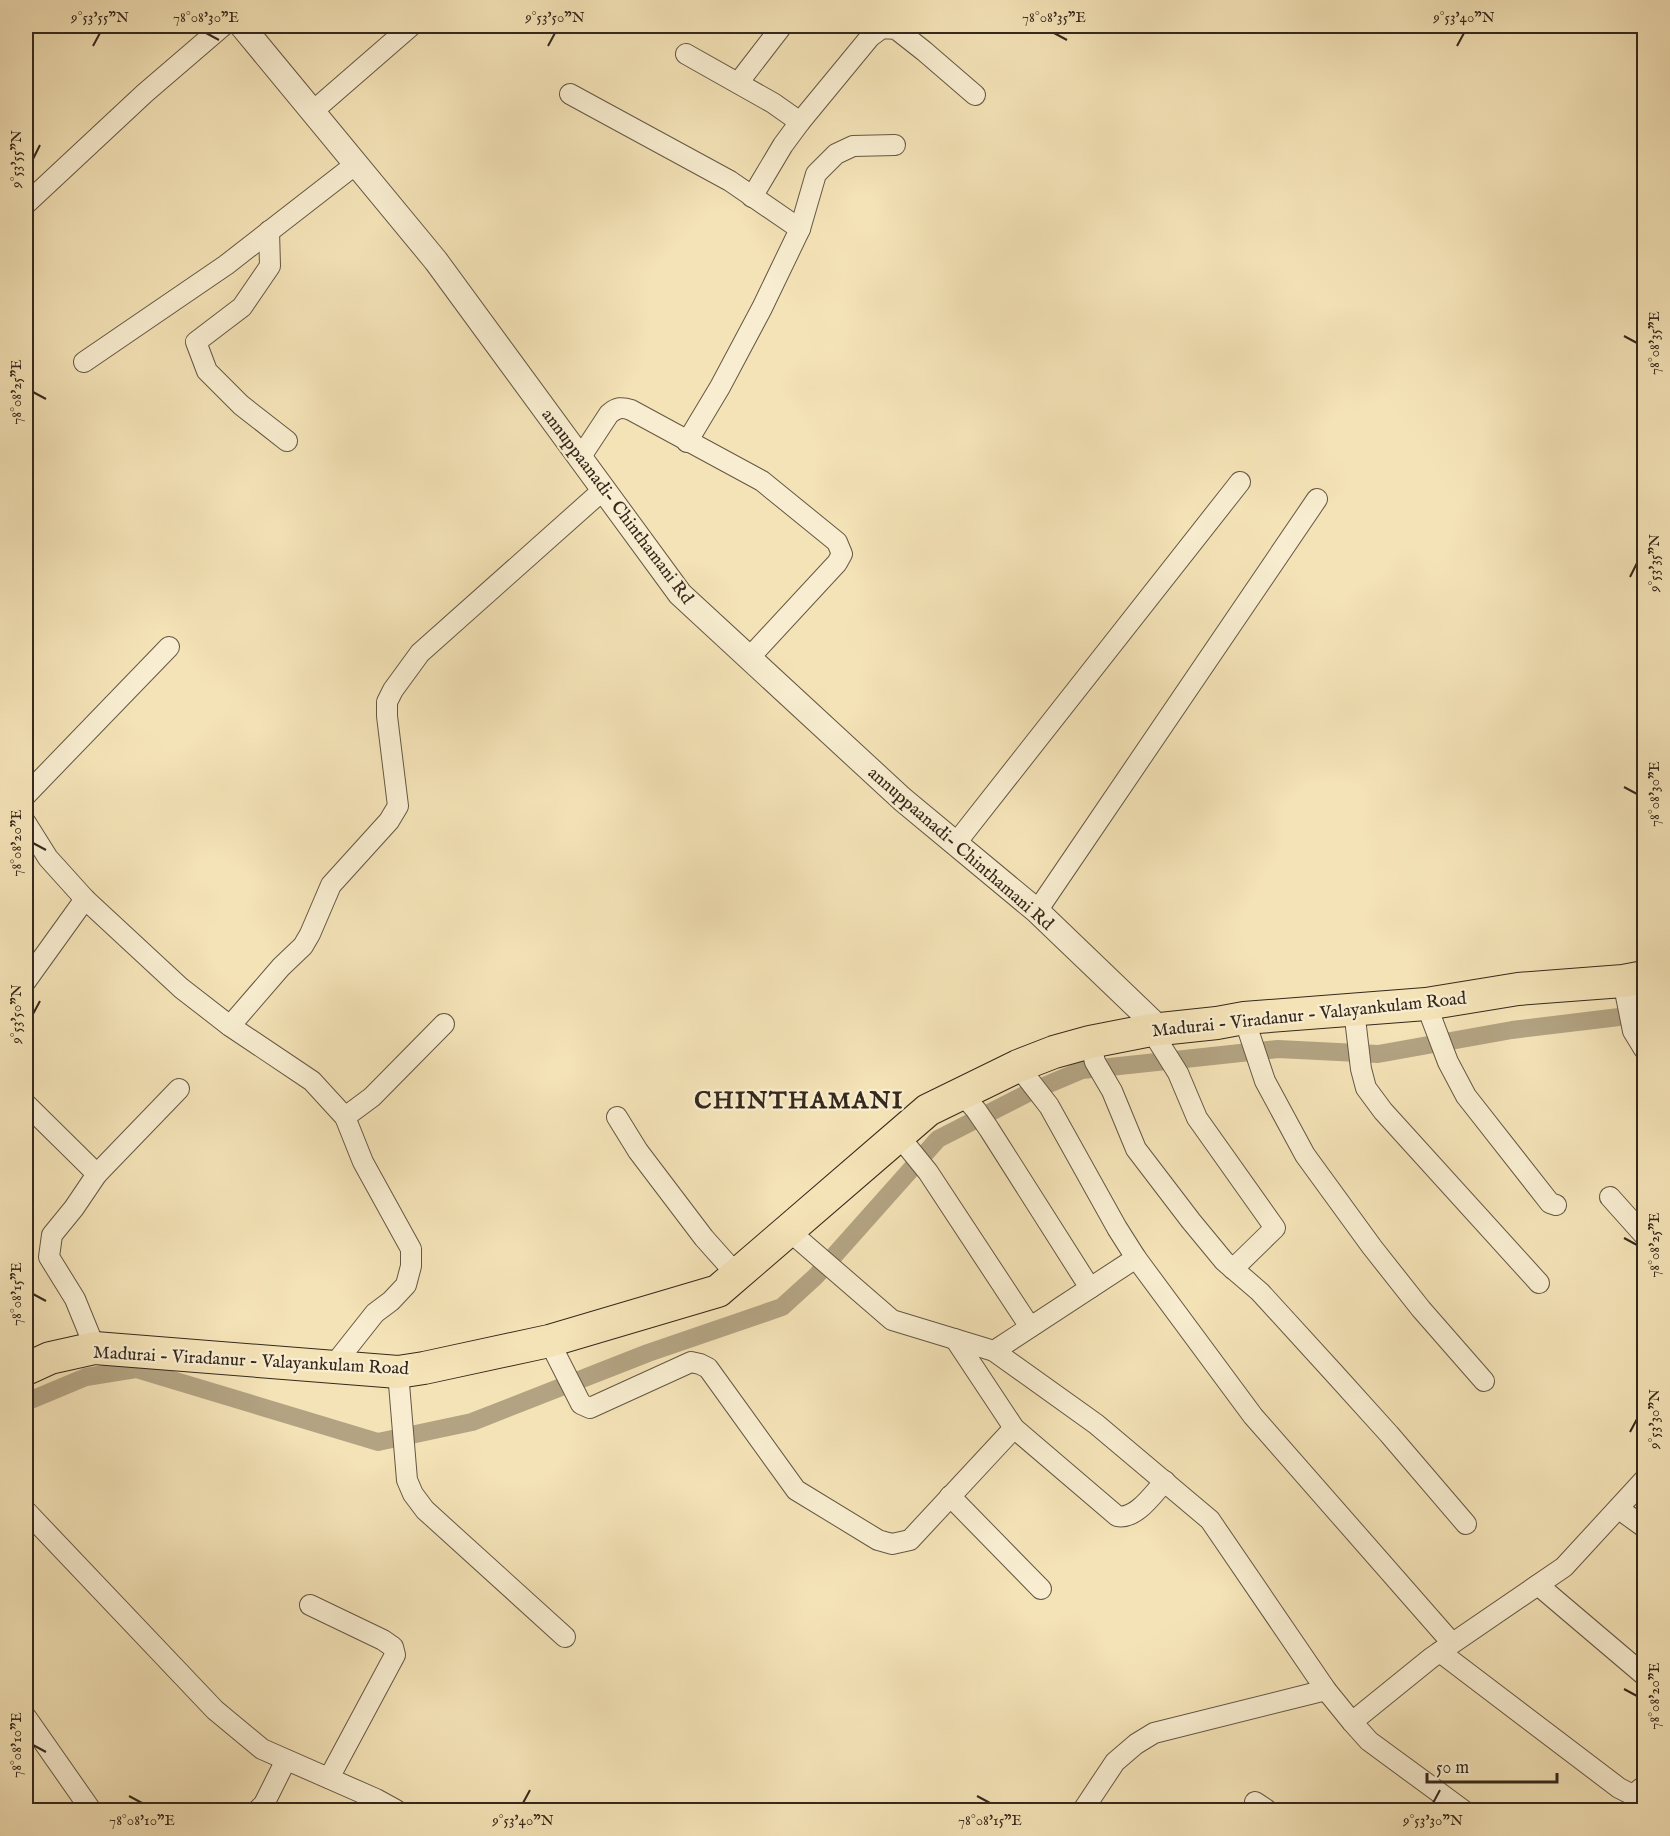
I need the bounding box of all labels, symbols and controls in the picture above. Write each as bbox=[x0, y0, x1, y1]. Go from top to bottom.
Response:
text: 9°53'55"N bbox=[70, 8, 129, 27]
text: 78°08'30"E bbox=[173, 8, 239, 27]
text: 9°53'50"N bbox=[524, 8, 585, 27]
text: 78°08'35"E bbox=[1022, 8, 1086, 27]
text: 9°53'40"N bbox=[1432, 8, 1495, 27]
text: 9°53'55"N bbox=[7, 130, 26, 189]
text: 78°08'35"E bbox=[1645, 311, 1664, 375]
text: 78°08'25"E bbox=[7, 359, 26, 425]
street label: annuppaanadi- Chinthamani Rd bbox=[536, 405, 698, 610]
text: 9°53'35"N bbox=[1645, 534, 1664, 593]
text: 78°08'30"E bbox=[1645, 761, 1664, 827]
street label: annuppaanadi- Chinthamani Rd bbox=[862, 762, 1058, 936]
text: 78°08'20"E bbox=[7, 809, 26, 877]
text: 9°53'50"N bbox=[7, 984, 26, 1045]
street label: Madurai - Viradanur - Valayankulam Road bbox=[1151, 987, 1468, 1043]
district label: CHINTHAMANI bbox=[694, 1086, 904, 1117]
text: 78°08'25"E bbox=[1645, 1212, 1664, 1278]
text: 78°08'15"E bbox=[7, 1262, 26, 1326]
street label: Madurai - Viradanur - Valayankulam Road bbox=[92, 1342, 410, 1381]
text: 9°53'30"N bbox=[1645, 1389, 1664, 1450]
text: 78°08'20"E bbox=[1645, 1662, 1664, 1730]
text: 78°08'10"E bbox=[7, 1712, 26, 1778]
scale bar bbox=[1427, 1746, 1558, 1784]
text: 50 m bbox=[1436, 1757, 1469, 1780]
text: 78°08'10"E bbox=[109, 1811, 175, 1830]
text: 9°53'40"N bbox=[491, 1811, 554, 1830]
text: 78°08'15"E bbox=[958, 1811, 1022, 1830]
text: 9°53'30"N bbox=[1402, 1811, 1463, 1830]

